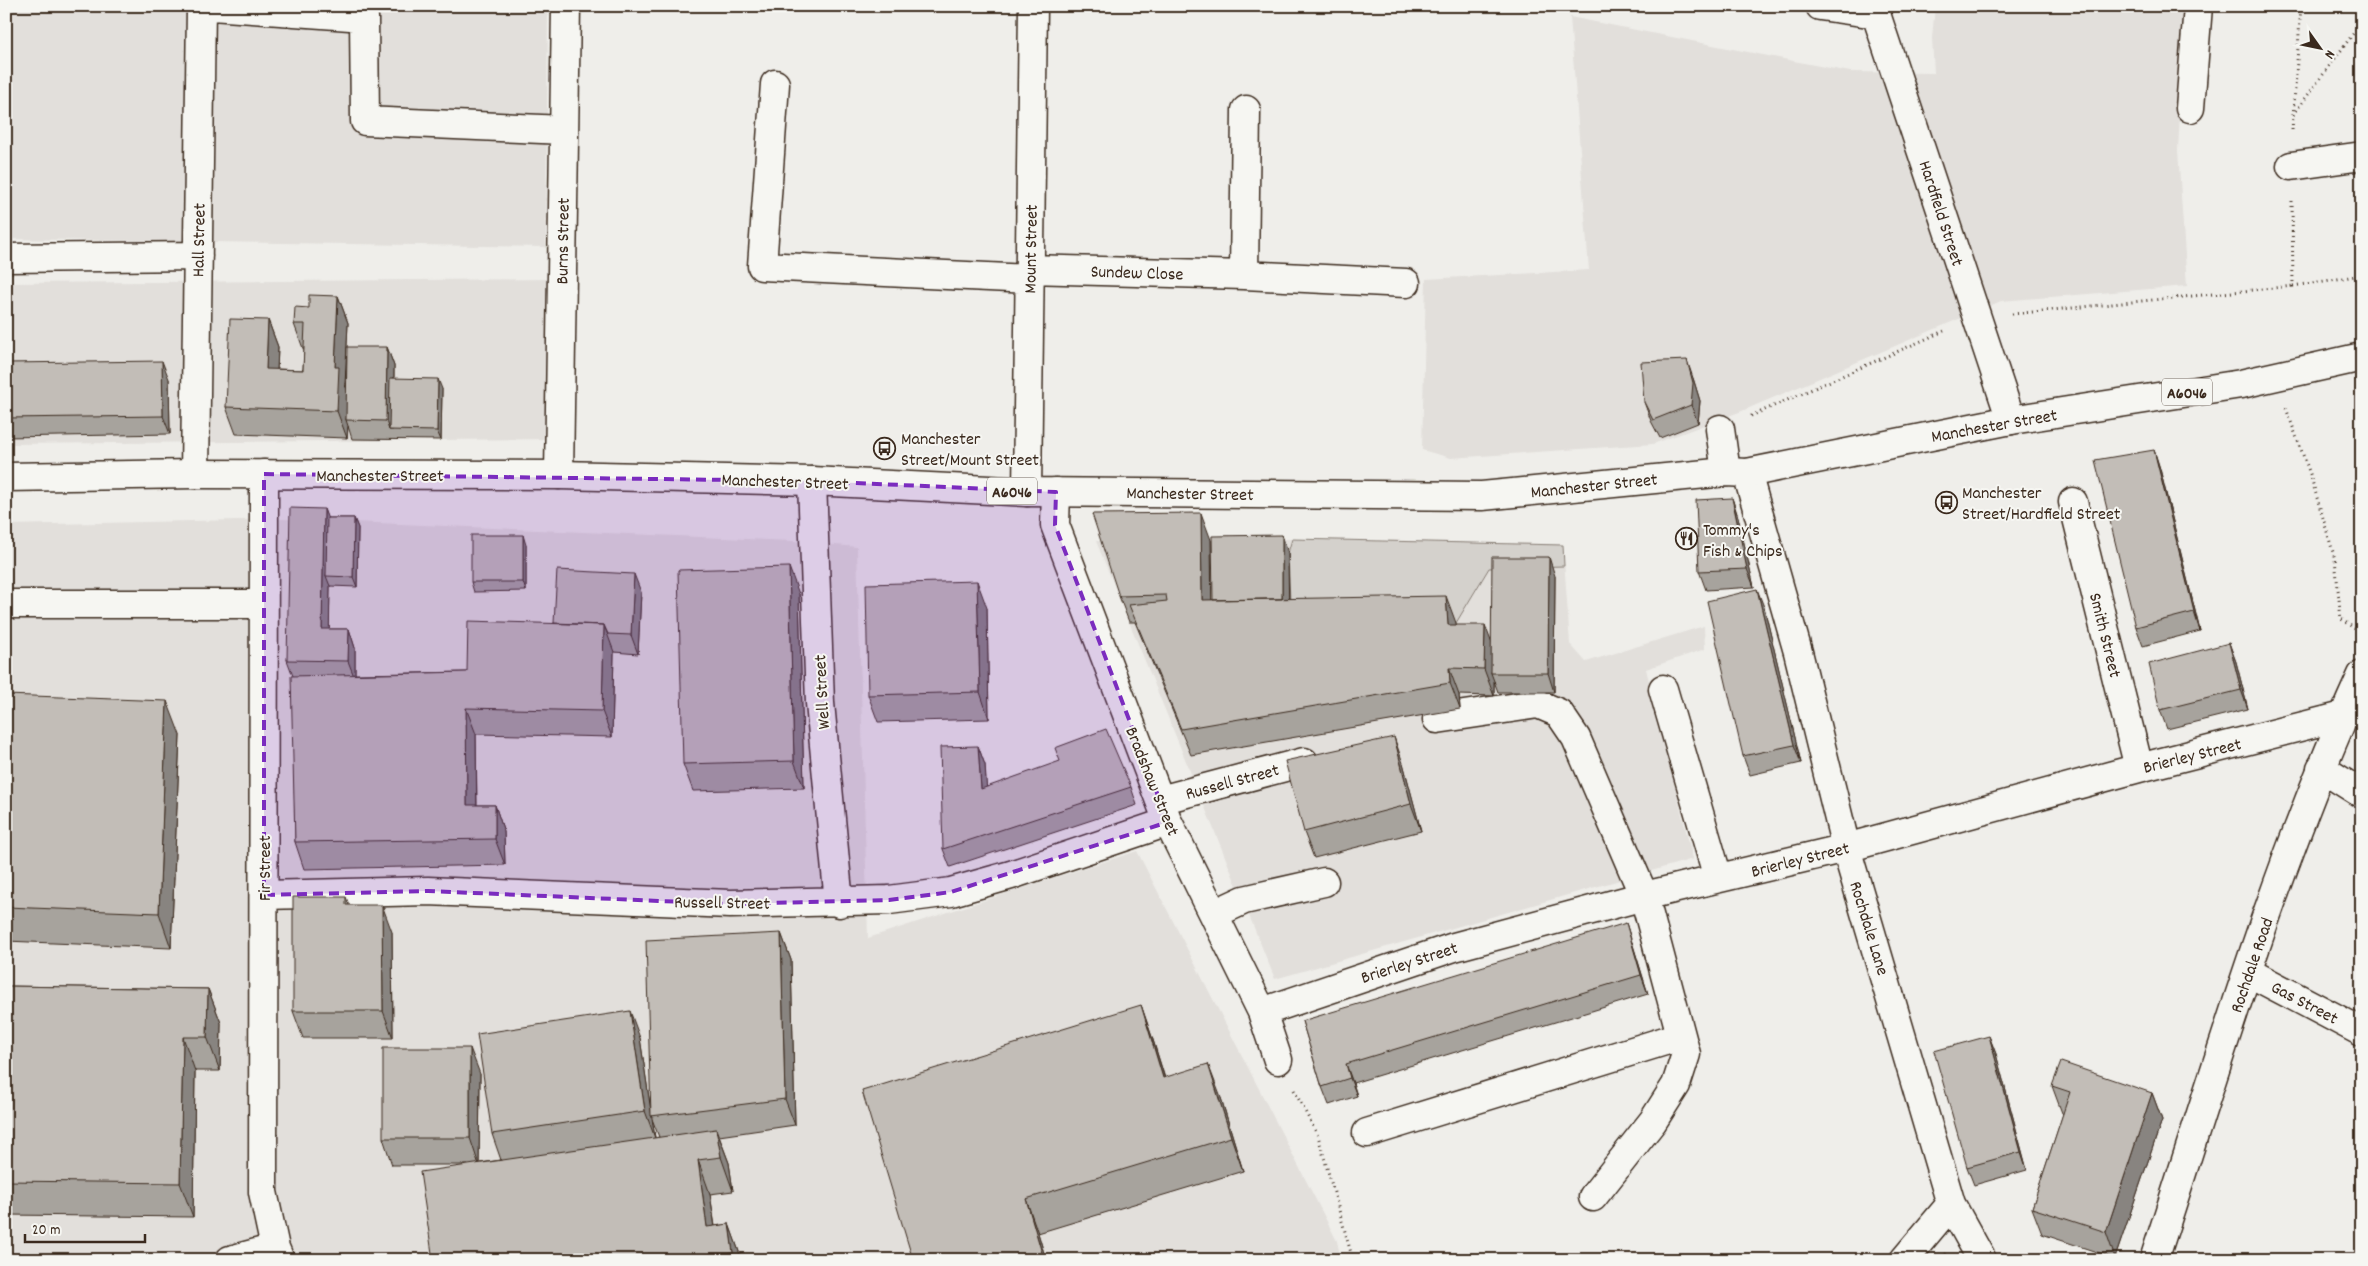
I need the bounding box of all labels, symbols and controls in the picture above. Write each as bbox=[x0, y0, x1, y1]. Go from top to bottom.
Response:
north arrow bbox=[2296, 22, 2346, 72]
text: N bbox=[2319, 46, 2339, 62]
street label: Hardfield Street bbox=[1911, 158, 1969, 270]
street label: Burns Street bbox=[551, 197, 578, 285]
street label: Hall Street bbox=[187, 202, 214, 277]
street label: Mount Street bbox=[1019, 204, 1046, 294]
street label: Sundew Close bbox=[1090, 260, 1184, 289]
road number: A6046 bbox=[2162, 378, 2212, 406]
street label: Manchester Street bbox=[1930, 404, 2060, 451]
place label: Manchester Street/Mount Street bbox=[901, 428, 1039, 474]
bus stop icon: Manchester Street/Mount Street bbox=[873, 436, 897, 460]
street label: Manchester Street bbox=[316, 465, 444, 490]
street label: Manchester Street bbox=[1530, 468, 1659, 507]
street label: Manchester Street bbox=[721, 469, 849, 498]
road number: A6046 bbox=[987, 478, 1037, 504]
street label: Manchester Street bbox=[1126, 482, 1254, 509]
place label: Manchester Street/Hardfield Street bbox=[1962, 482, 2121, 528]
bus stop icon: Manchester Street/Hardfield Street bbox=[1934, 490, 1958, 514]
place label: Tommy's Fish & Chips bbox=[1703, 519, 1783, 565]
restaurant icon: Tommy's Fish & Chips bbox=[1675, 527, 1699, 551]
street label: Smith Street bbox=[2081, 591, 2126, 681]
street label: Well Street bbox=[809, 654, 838, 730]
street label: Bradshaw Street bbox=[1117, 724, 1184, 841]
street label: Brierley Street bbox=[2141, 733, 2245, 782]
street label: Russell Street bbox=[1183, 759, 1283, 808]
street label: Fir Street bbox=[254, 835, 279, 901]
street label: Brierley Street bbox=[1749, 837, 1853, 886]
street label: Rochdale Lane bbox=[1841, 878, 1894, 979]
street label: Russell Street bbox=[674, 891, 771, 918]
street label: Rochdale Road bbox=[2225, 915, 2281, 1017]
street label: Brierley Street bbox=[1358, 937, 1462, 992]
street label: Gas Street bbox=[2266, 976, 2342, 1033]
scale bar bbox=[25, 1211, 145, 1243]
text: 20 m bbox=[32, 1220, 60, 1242]

